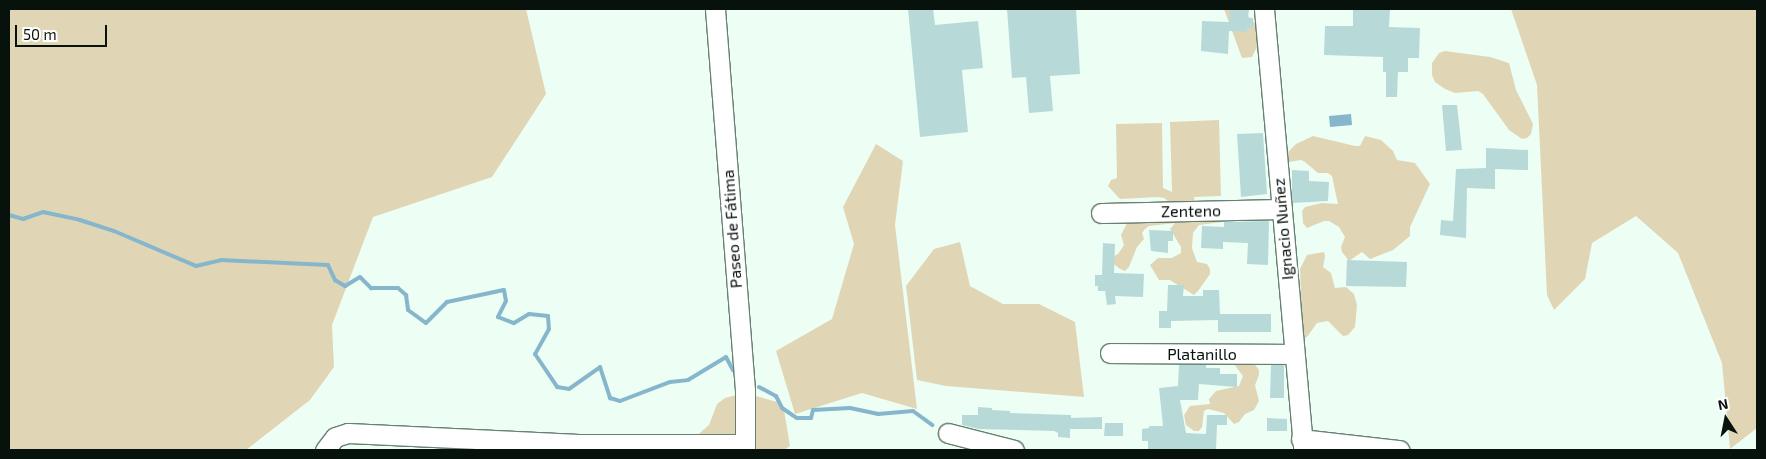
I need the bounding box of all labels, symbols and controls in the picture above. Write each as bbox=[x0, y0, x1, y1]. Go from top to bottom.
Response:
scale bar bbox=[18, 15, 110, 47]
text: 50 m bbox=[23, 25, 57, 43]
street label: Paseo de Fátima bbox=[718, 169, 746, 289]
street label: Ignacio Nuñez bbox=[1269, 177, 1297, 281]
street label: Zenteno bbox=[1161, 201, 1221, 221]
street label: Platanillo bbox=[1167, 344, 1237, 364]
north arrow bbox=[1701, 394, 1751, 444]
text: N bbox=[1716, 394, 1730, 413]

